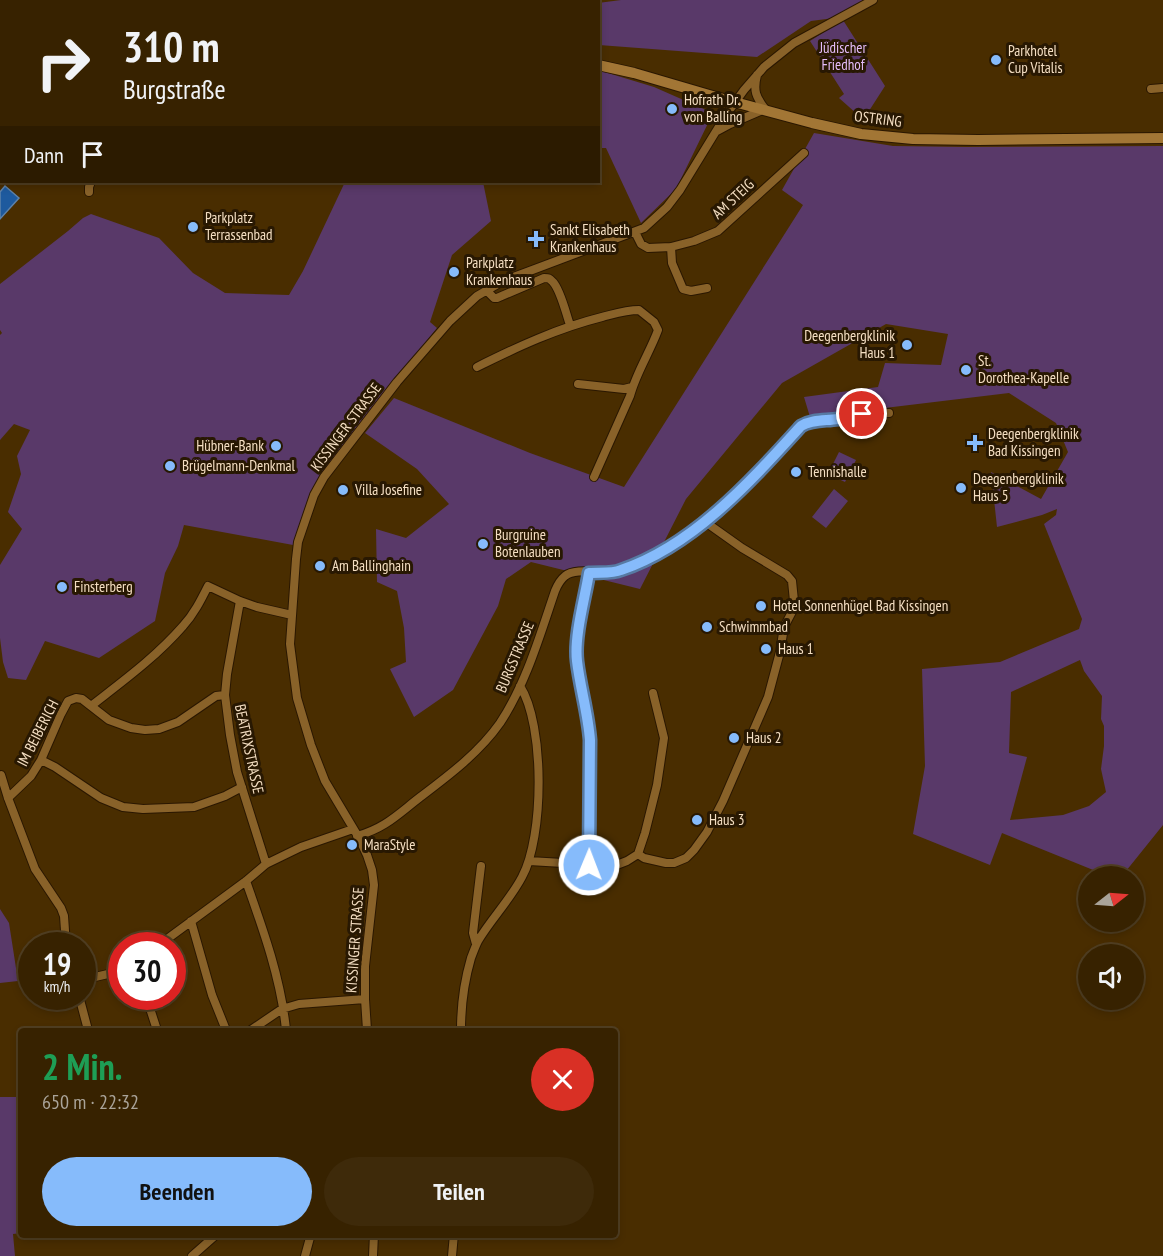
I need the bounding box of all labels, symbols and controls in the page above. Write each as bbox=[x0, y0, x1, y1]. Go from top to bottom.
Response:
text: 310 m bbox=[123, 19, 220, 74]
icon: right bbox=[24, 24, 102, 102]
park label: Jüdischer Friedhof bbox=[818, 38, 867, 74]
place label: Parkhotel Cup Vitalis bbox=[1008, 41, 1063, 77]
marker: Parkhotel Cup Vitalis bbox=[989, 53, 1003, 67]
text: Burgstraße bbox=[123, 72, 226, 106]
place label: Hofrath Dr. von Balling bbox=[684, 90, 742, 126]
marker: Hofrath Dr. von Balling bbox=[665, 102, 679, 116]
street label: OSTRING bbox=[853, 106, 903, 131]
icon: arrive bbox=[76, 138, 109, 171]
text: Dann bbox=[24, 141, 64, 169]
street label: AM STEIG bbox=[708, 175, 758, 223]
place label: Parkplatz Terrassenbad bbox=[205, 208, 273, 244]
marker: Parkplatz Terrassenbad bbox=[186, 220, 200, 234]
place label: Sankt Elisabeth Krankenhaus bbox=[550, 220, 630, 256]
marker: Sankt Elisabeth Krankenhaus bbox=[527, 230, 545, 248]
place label: Parkplatz Krankenhaus bbox=[466, 253, 532, 289]
marker: Parkplatz Krankenhaus bbox=[447, 265, 461, 279]
place label: Deegenbergklinik Haus 1 bbox=[804, 326, 895, 362]
marker: Deegenbergklinik Haus 1 bbox=[900, 338, 914, 352]
place label: St. Dorothea-Kapelle bbox=[978, 351, 1069, 387]
marker: St. Dorothea-Kapelle bbox=[959, 363, 973, 377]
street label: KISSINGER STRASSE bbox=[306, 379, 385, 475]
pin bbox=[836, 388, 887, 439]
icon: arrive bbox=[845, 397, 878, 430]
place label: Deegenbergklinik Bad Kissingen bbox=[988, 424, 1079, 460]
marker: Deegenbergklinik Bad Kissingen bbox=[966, 434, 984, 452]
place label: Hübner-Bank bbox=[196, 436, 264, 455]
marker: Hübner-Bank bbox=[269, 439, 283, 453]
place label: Brügelmann-Denkmal bbox=[182, 456, 295, 475]
marker: Brügelmann-Denkmal bbox=[163, 459, 177, 473]
place label: Tennishalle bbox=[808, 462, 867, 481]
marker: Tennishalle bbox=[789, 465, 803, 479]
place label: Deegenbergklinik Haus 5 bbox=[973, 469, 1064, 505]
place label: Villa Josefine bbox=[354, 480, 422, 499]
marker: Deegenbergklinik Haus 5 bbox=[954, 481, 968, 495]
marker: Villa Josefine bbox=[336, 483, 350, 497]
place label: Burgruine Botenlauben bbox=[495, 525, 561, 561]
marker: Burgruine Botenlauben bbox=[476, 537, 490, 551]
place label: Am Ballinghain bbox=[332, 556, 411, 575]
marker: Am Ballinghain bbox=[313, 559, 327, 573]
place label: Finsterberg bbox=[74, 577, 133, 596]
marker: Finsterberg bbox=[55, 580, 69, 594]
place label: Hotel Sonnenhügel Bad Kissingen bbox=[773, 596, 948, 615]
marker: Hotel Sonnenhügel Bad Kissingen bbox=[754, 599, 768, 613]
place label: Schwimmbad bbox=[719, 617, 788, 636]
street label: BURGSTRASSE bbox=[491, 618, 538, 695]
marker: Schwimmbad bbox=[700, 620, 714, 634]
place label: Haus 1 bbox=[778, 639, 814, 658]
marker: Haus 1 bbox=[759, 642, 773, 656]
street label: IM BEIBERICH bbox=[13, 696, 62, 769]
street label: BEATRIXSTRASSE bbox=[231, 702, 268, 795]
place label: Haus 2 bbox=[746, 728, 782, 747]
marker: Haus 2 bbox=[727, 731, 741, 745]
place label: Haus 3 bbox=[709, 810, 745, 829]
marker: Haus 3 bbox=[690, 813, 704, 827]
position arrow bbox=[557, 833, 621, 897]
place label: MaraStyle bbox=[364, 835, 415, 854]
marker: MaraStyle bbox=[345, 838, 359, 852]
north arrow bbox=[1078, 866, 1144, 932]
map controls bbox=[1078, 866, 1144, 1010]
street label: KISSINGER STRASSE bbox=[341, 887, 368, 993]
speed limit sign: 30 bbox=[108, 932, 186, 1010]
text: 19 bbox=[43, 944, 71, 983]
button: sound bbox=[1078, 944, 1144, 1010]
text: km/h bbox=[44, 977, 70, 996]
text: 2 Min. bbox=[42, 1043, 122, 1090]
button: close bbox=[531, 1048, 594, 1111]
text: 650 m · 22:32 bbox=[42, 1089, 139, 1115]
button: Beenden bbox=[42, 1157, 312, 1226]
button: Teilen bbox=[324, 1157, 594, 1226]

